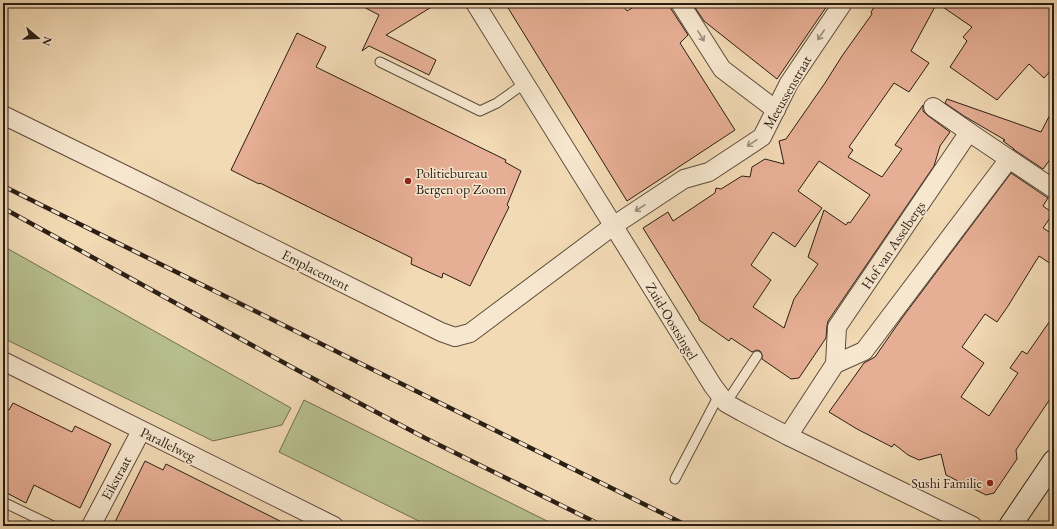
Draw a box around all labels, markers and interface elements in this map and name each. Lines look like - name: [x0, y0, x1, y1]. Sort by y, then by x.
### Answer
- north arrow: [18, 18, 58, 58]
- one-way arrow: [817, 29, 825, 41]
- one-way arrow: [697, 30, 705, 41]
- text: N: [39, 35, 56, 48]
- street label: Meeussenstraat: [759, 52, 815, 132]
- one-way arrow: [746, 140, 758, 148]
- place label: Politiebureau Bergen op Zoom: [416, 164, 506, 198]
- marker: Politiebureau Bergen op Zoom: [403, 176, 413, 186]
- street label: Hof van Asselbergs: [857, 197, 929, 293]
- one-way arrow: [635, 204, 646, 212]
- street label: Emplacement: [279, 245, 354, 295]
- street label: Zuid-Oostsingel: [642, 279, 702, 363]
- street label: Parallelweg: [137, 423, 199, 465]
- street label: Eikstraat: [97, 452, 135, 503]
- place label: Sushi Familie: [911, 474, 983, 492]
- marker: Sushi Familie: [985, 478, 995, 488]

